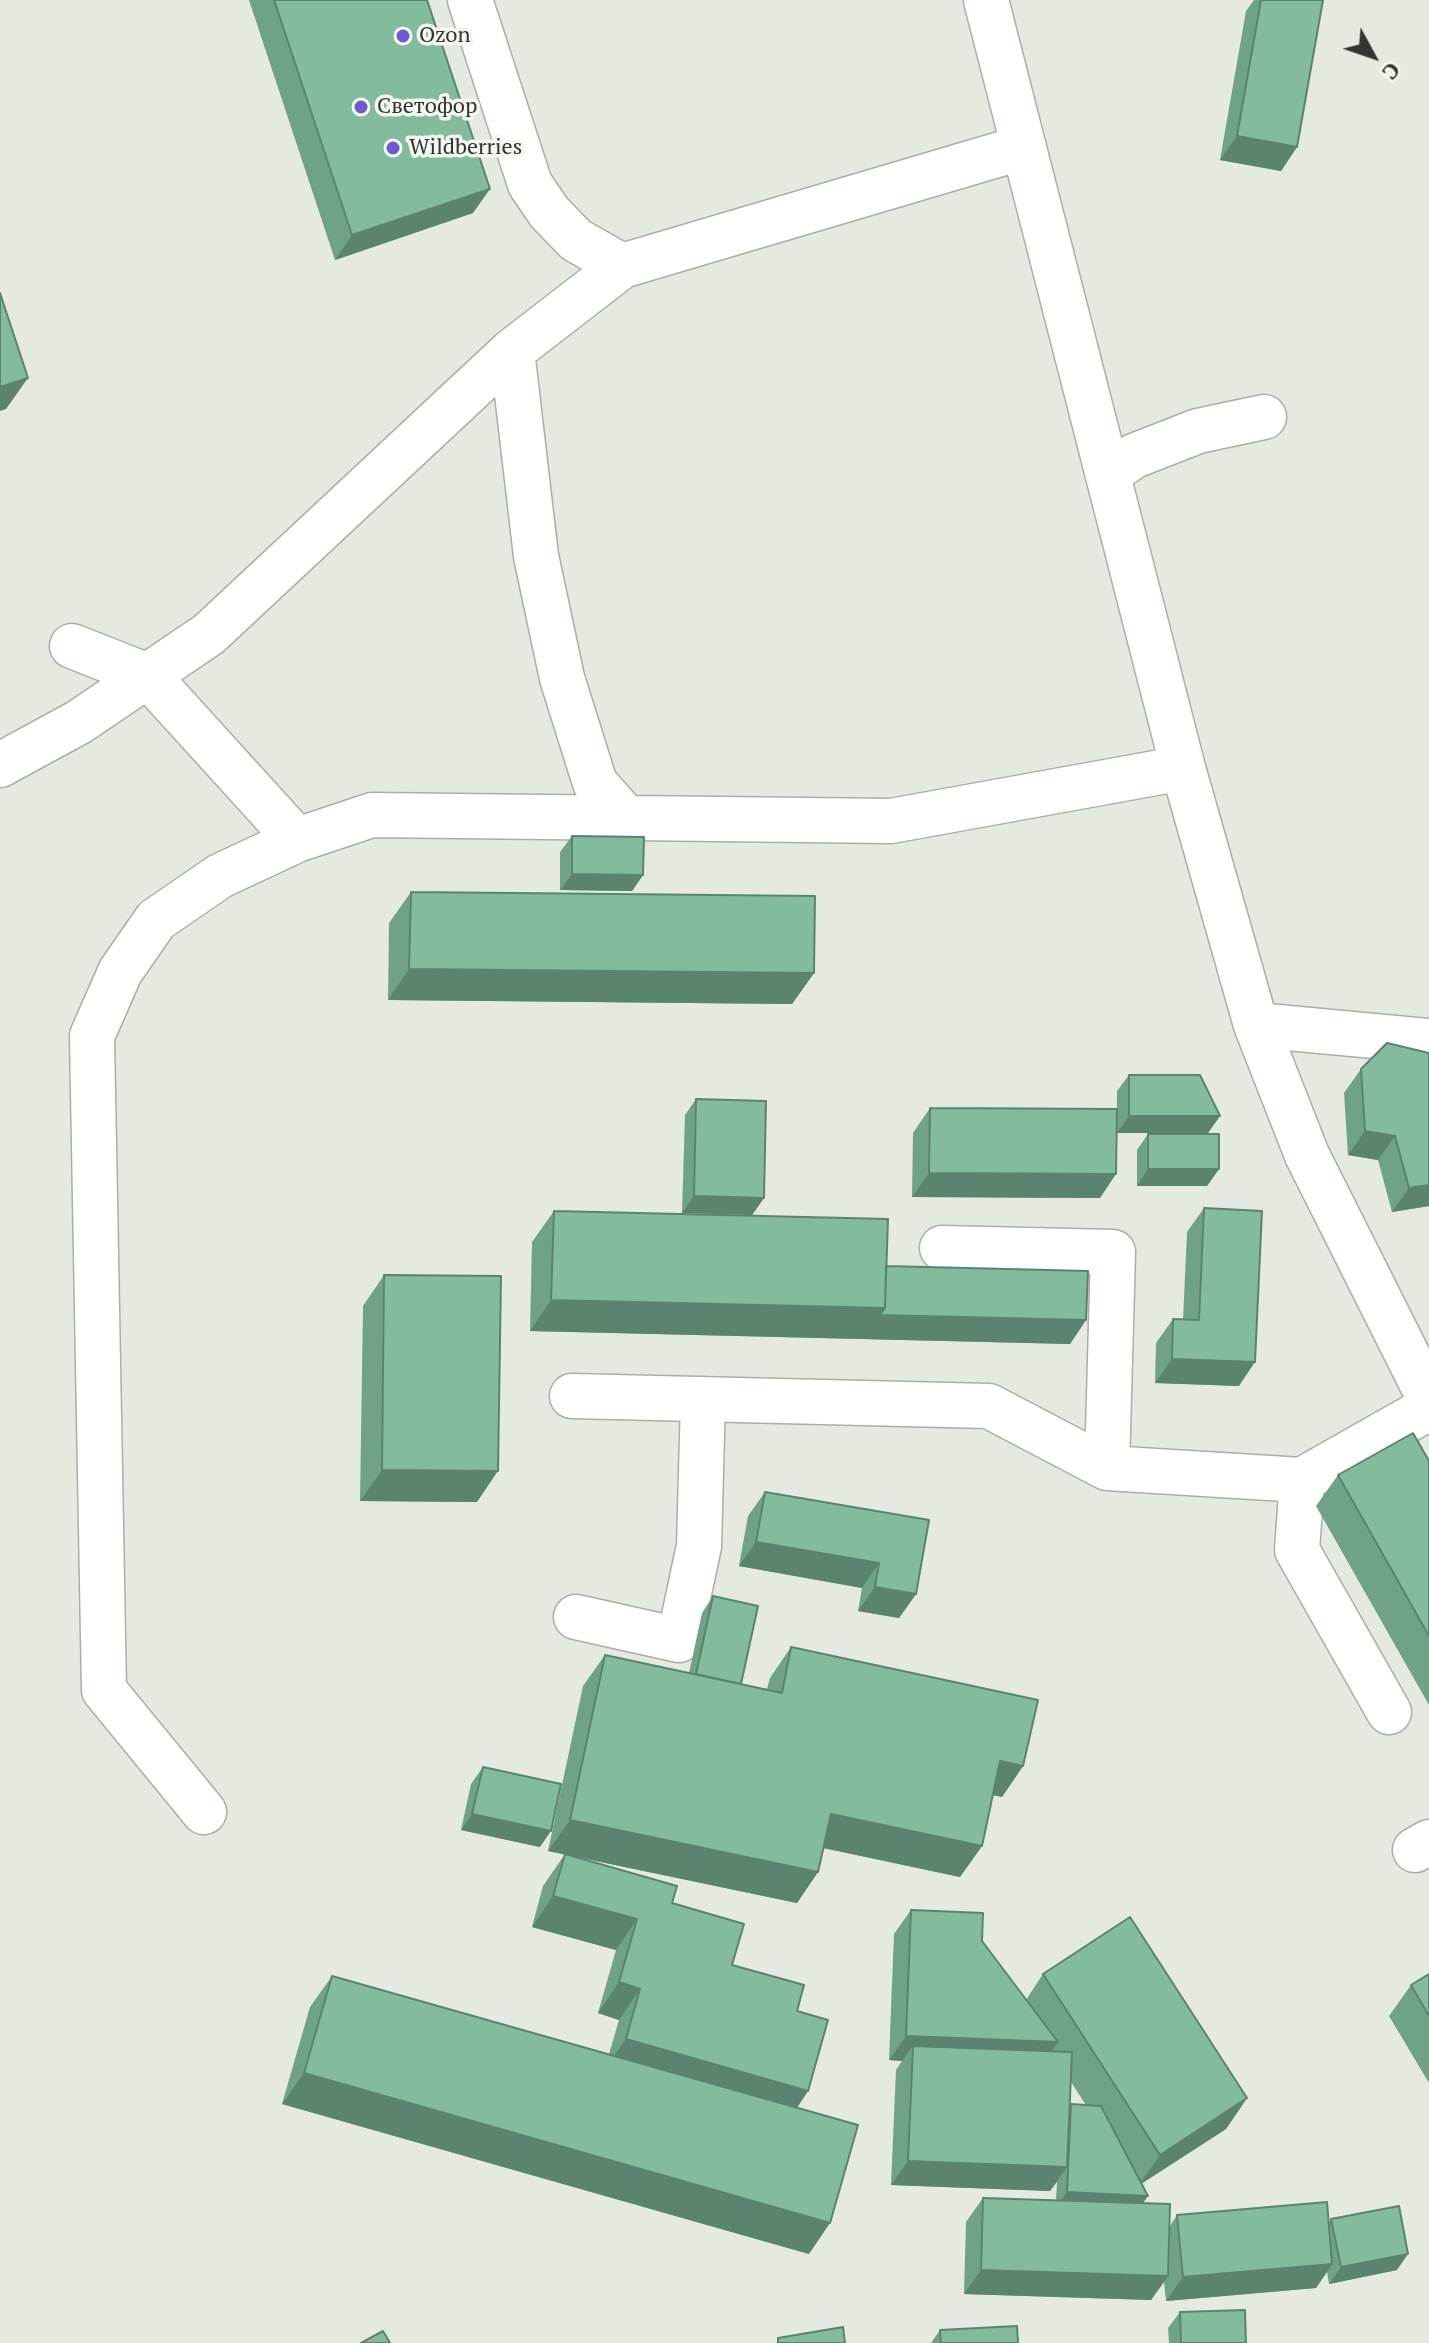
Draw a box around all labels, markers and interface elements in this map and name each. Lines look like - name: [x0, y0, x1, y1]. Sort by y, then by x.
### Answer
- north arrow: [1333, 16, 1413, 96]
- place label: Ozon: [419, 23, 471, 49]
- marker: Ozon: [394, 27, 412, 45]
- text: С: [1376, 57, 1407, 87]
- place label: Светофор: [377, 94, 477, 120]
- marker: Светофор: [352, 98, 370, 116]
- place label: Wildberries: [409, 135, 522, 161]
- marker: Wildberries: [384, 139, 402, 157]

